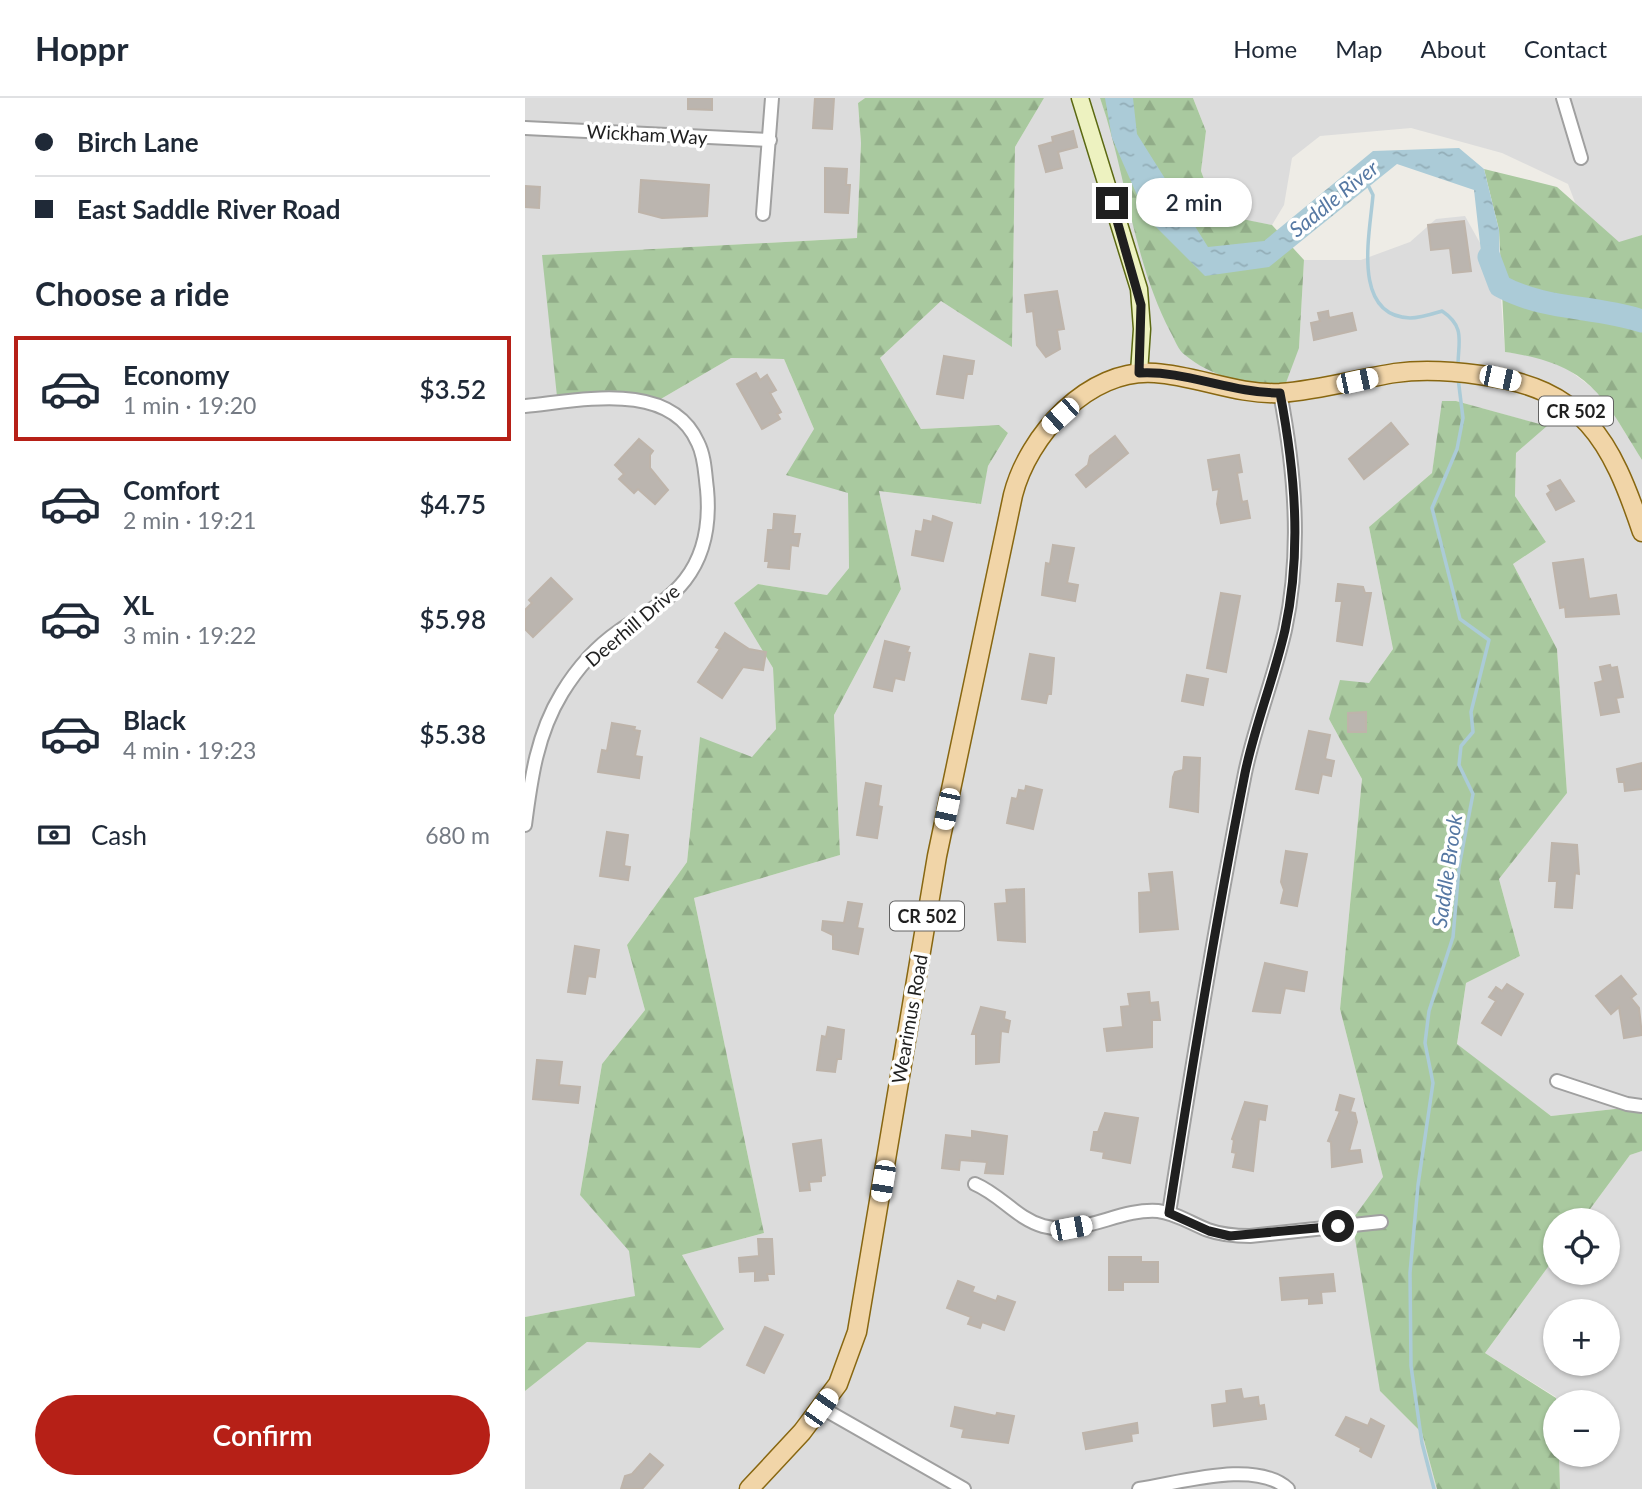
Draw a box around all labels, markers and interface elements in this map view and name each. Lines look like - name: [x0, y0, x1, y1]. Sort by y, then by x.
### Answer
- text: Hoppr: [35, 28, 129, 68]
- text: Home: [1233, 34, 1297, 63]
- text: Map: [1335, 34, 1383, 63]
- text: About: [1421, 34, 1486, 63]
- text: Contact: [1524, 34, 1607, 63]
- street label: Wickham Way: [586, 119, 708, 149]
- text: Birch Lane: [77, 126, 199, 158]
- water label: Saddle River: [1283, 154, 1383, 241]
- callout: 2 min: [1137, 178, 1252, 228]
- route end: [1096, 187, 1128, 219]
- text: 2 min: [1166, 188, 1222, 216]
- text: East Saddle River Road: [77, 193, 341, 225]
- text: Choose a ride: [35, 274, 229, 313]
- icon: car: [39, 357, 102, 420]
- text: Economy: [123, 359, 229, 391]
- car: [1478, 363, 1523, 393]
- car: [1335, 366, 1380, 396]
- text: $3.52: [420, 373, 486, 405]
- text: 1 min · 19:20: [123, 391, 256, 419]
- car: [1038, 394, 1083, 438]
- road number: CR 502: [1539, 396, 1613, 426]
- icon: car: [39, 472, 102, 535]
- text: Comfort: [123, 474, 220, 506]
- text: $4.75: [420, 488, 486, 520]
- text: 2 min · 19:21: [123, 506, 256, 534]
- street label: Deerhill Drive: [580, 579, 684, 671]
- icon: car: [39, 587, 102, 650]
- text: XL: [123, 589, 154, 621]
- text: $5.98: [420, 603, 486, 635]
- text: 3 min · 19:22: [123, 621, 256, 649]
- icon: car: [39, 702, 102, 765]
- text: Black: [123, 704, 186, 736]
- text: $5.38: [420, 718, 486, 750]
- text: 4 min · 19:23: [123, 736, 256, 764]
- car: [933, 786, 962, 832]
- water label: Saddle Brook: [1426, 812, 1466, 929]
- icon: cash: [35, 816, 73, 854]
- text: Cash: [91, 819, 147, 851]
- text: 680 m: [425, 821, 490, 849]
- road number: CR 502: [890, 902, 964, 930]
- street label: Wearimus Road: [886, 952, 932, 1086]
- car: [870, 1159, 897, 1203]
- map controls: [1543, 1208, 1620, 1467]
- button: locate: [1543, 1208, 1620, 1285]
- route start: [1322, 1210, 1354, 1242]
- car: [1049, 1214, 1094, 1242]
- button: +: [1543, 1299, 1620, 1376]
- car: [801, 1385, 842, 1431]
- button: −: [1543, 1390, 1620, 1467]
- button: Confirm: [35, 1395, 490, 1475]

